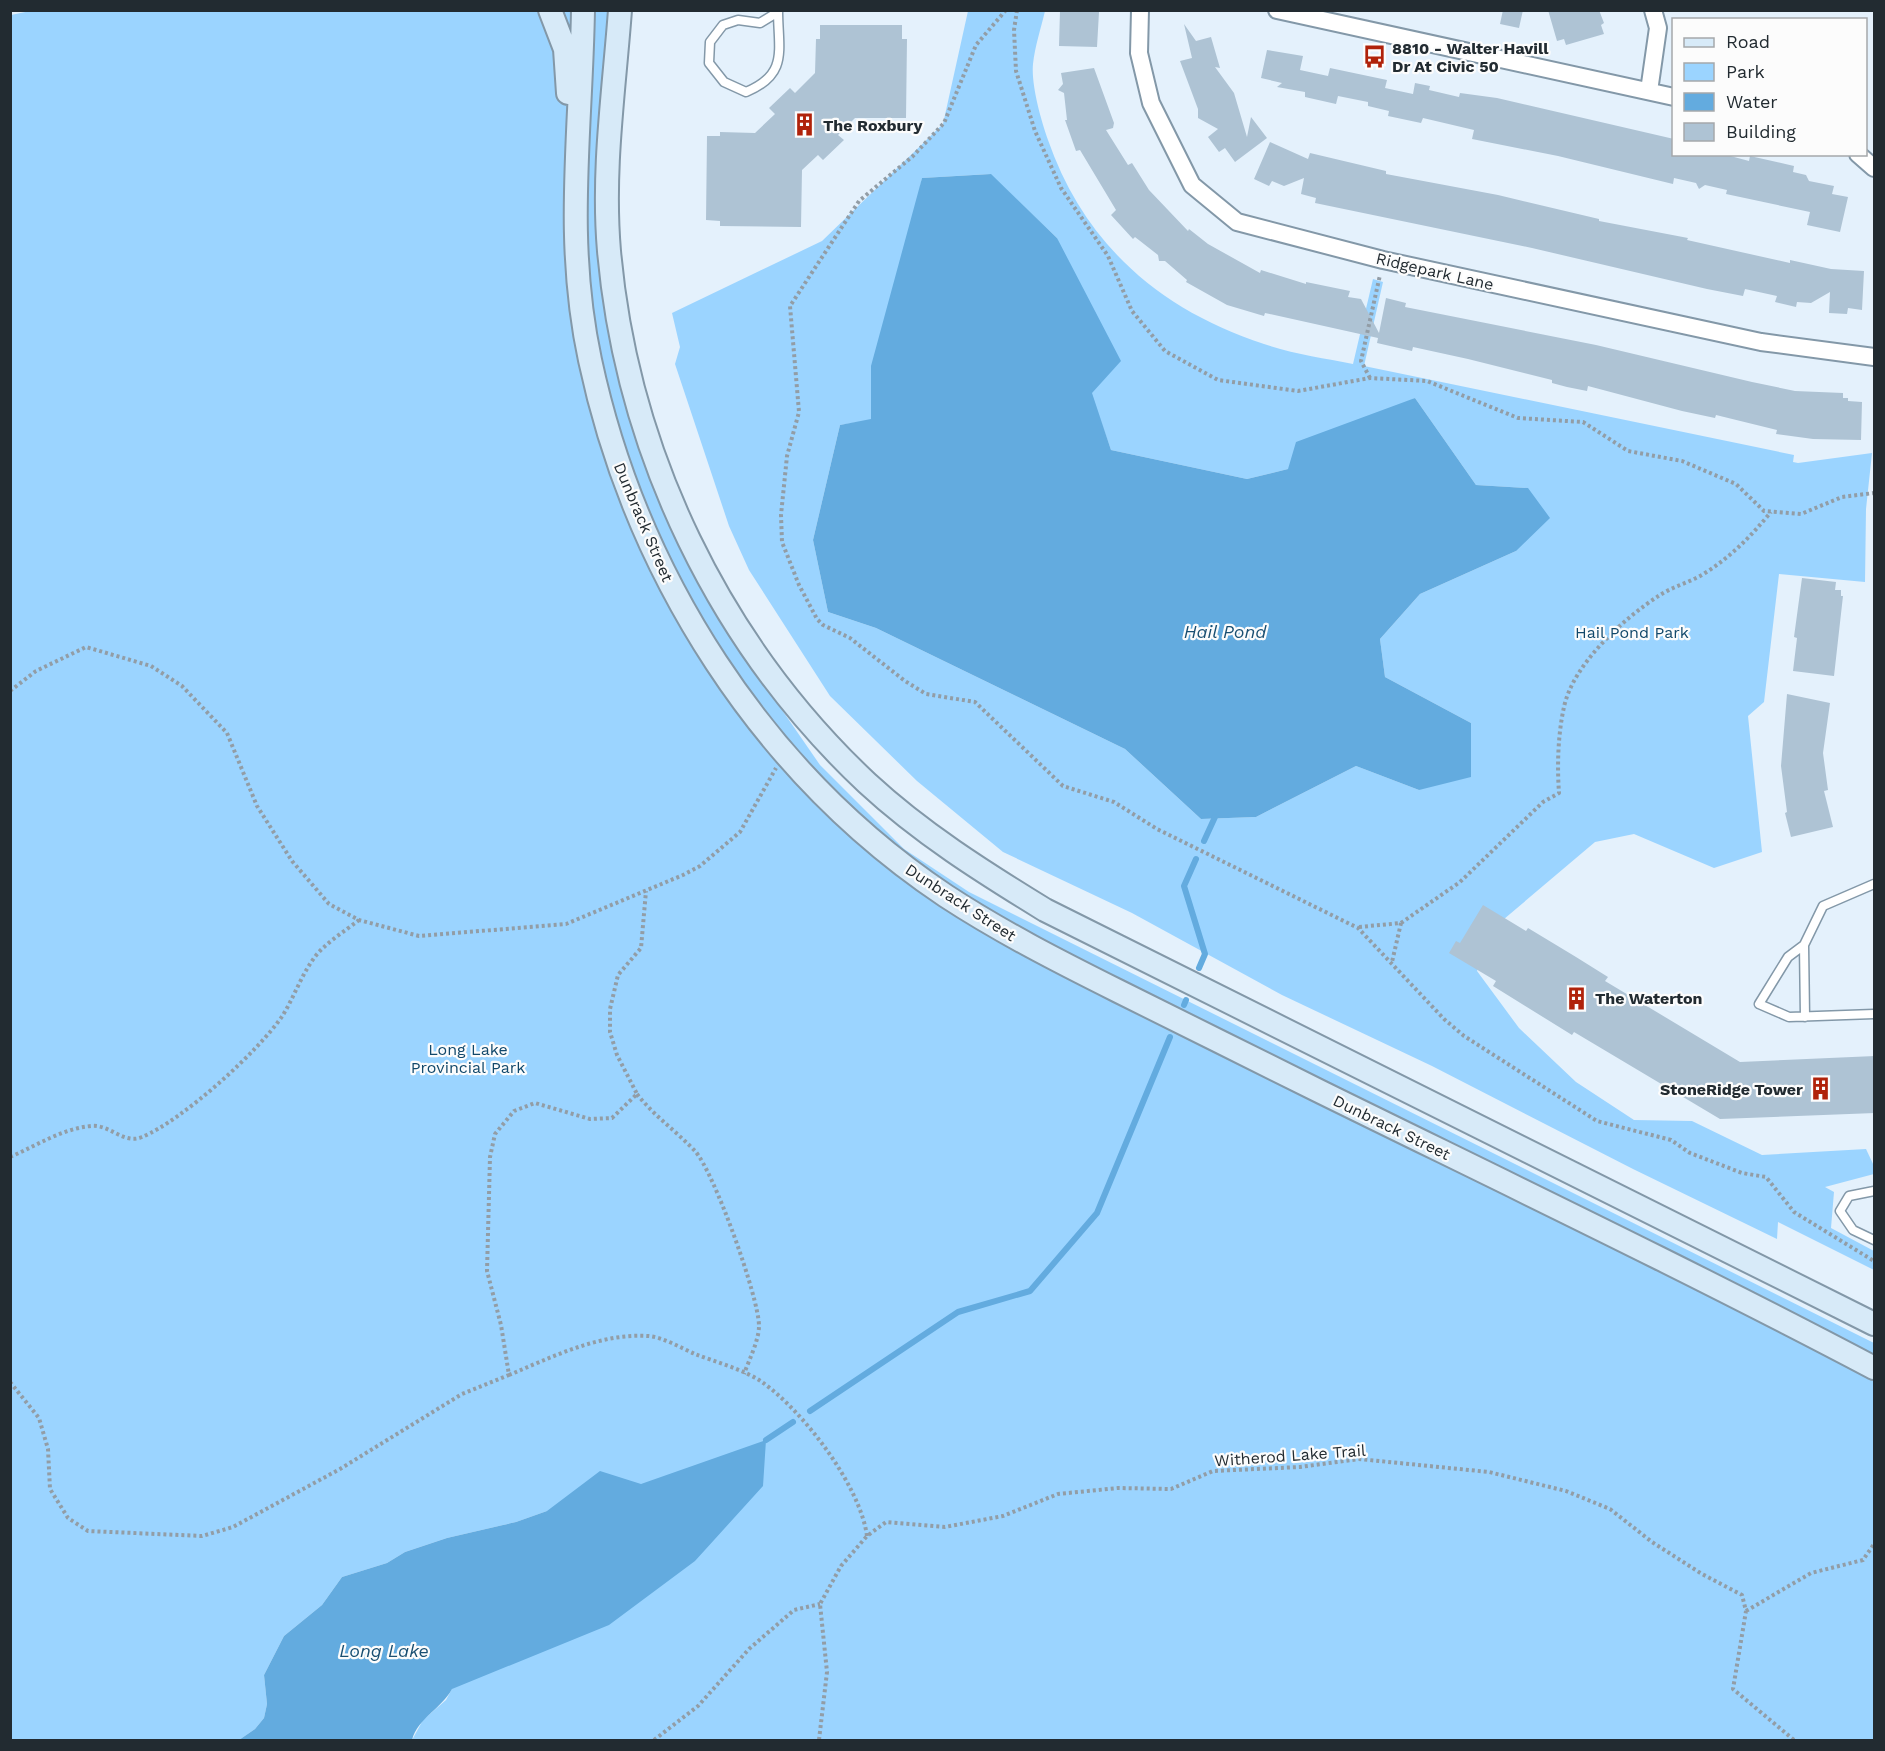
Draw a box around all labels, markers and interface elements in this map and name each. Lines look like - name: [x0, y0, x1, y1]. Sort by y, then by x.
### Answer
- legend: [1672, 18, 1867, 156]
- text: Road: [1726, 31, 1770, 52]
- place label: 8810 - Walter Havill Dr At Civic 50: [1392, 39, 1549, 76]
- bus stop icon: 8810 - Walter Havill Dr At Civic 50: [1361, 44, 1387, 70]
- text: Park: [1726, 61, 1765, 82]
- text: Water: [1726, 91, 1778, 112]
- building icon: The Roxbury: [792, 112, 818, 138]
- place label: The Roxbury: [823, 116, 923, 135]
- text: Building: [1726, 121, 1796, 142]
- street label: Ridgepark Lane: [1374, 249, 1496, 294]
- street label: Dunbrack Street: [610, 460, 677, 585]
- water label: Hail Pond: [1184, 621, 1267, 642]
- park label: Hail Pond Park: [1575, 623, 1689, 642]
- street label: Dunbrack Street: [902, 860, 1020, 945]
- building icon: The Waterton: [1564, 985, 1590, 1011]
- place label: The Waterton: [1595, 989, 1703, 1008]
- park label: Long Lake Provincial Park: [411, 1040, 525, 1077]
- building icon: StoneRidge Tower: [1808, 1076, 1834, 1102]
- place label: StoneRidge Tower: [1660, 1080, 1803, 1099]
- street label: Dunbrack Street: [1330, 1091, 1454, 1164]
- street label: Witherod Lake Trail: [1214, 1441, 1366, 1470]
- water label: Long Lake: [339, 1640, 429, 1661]

